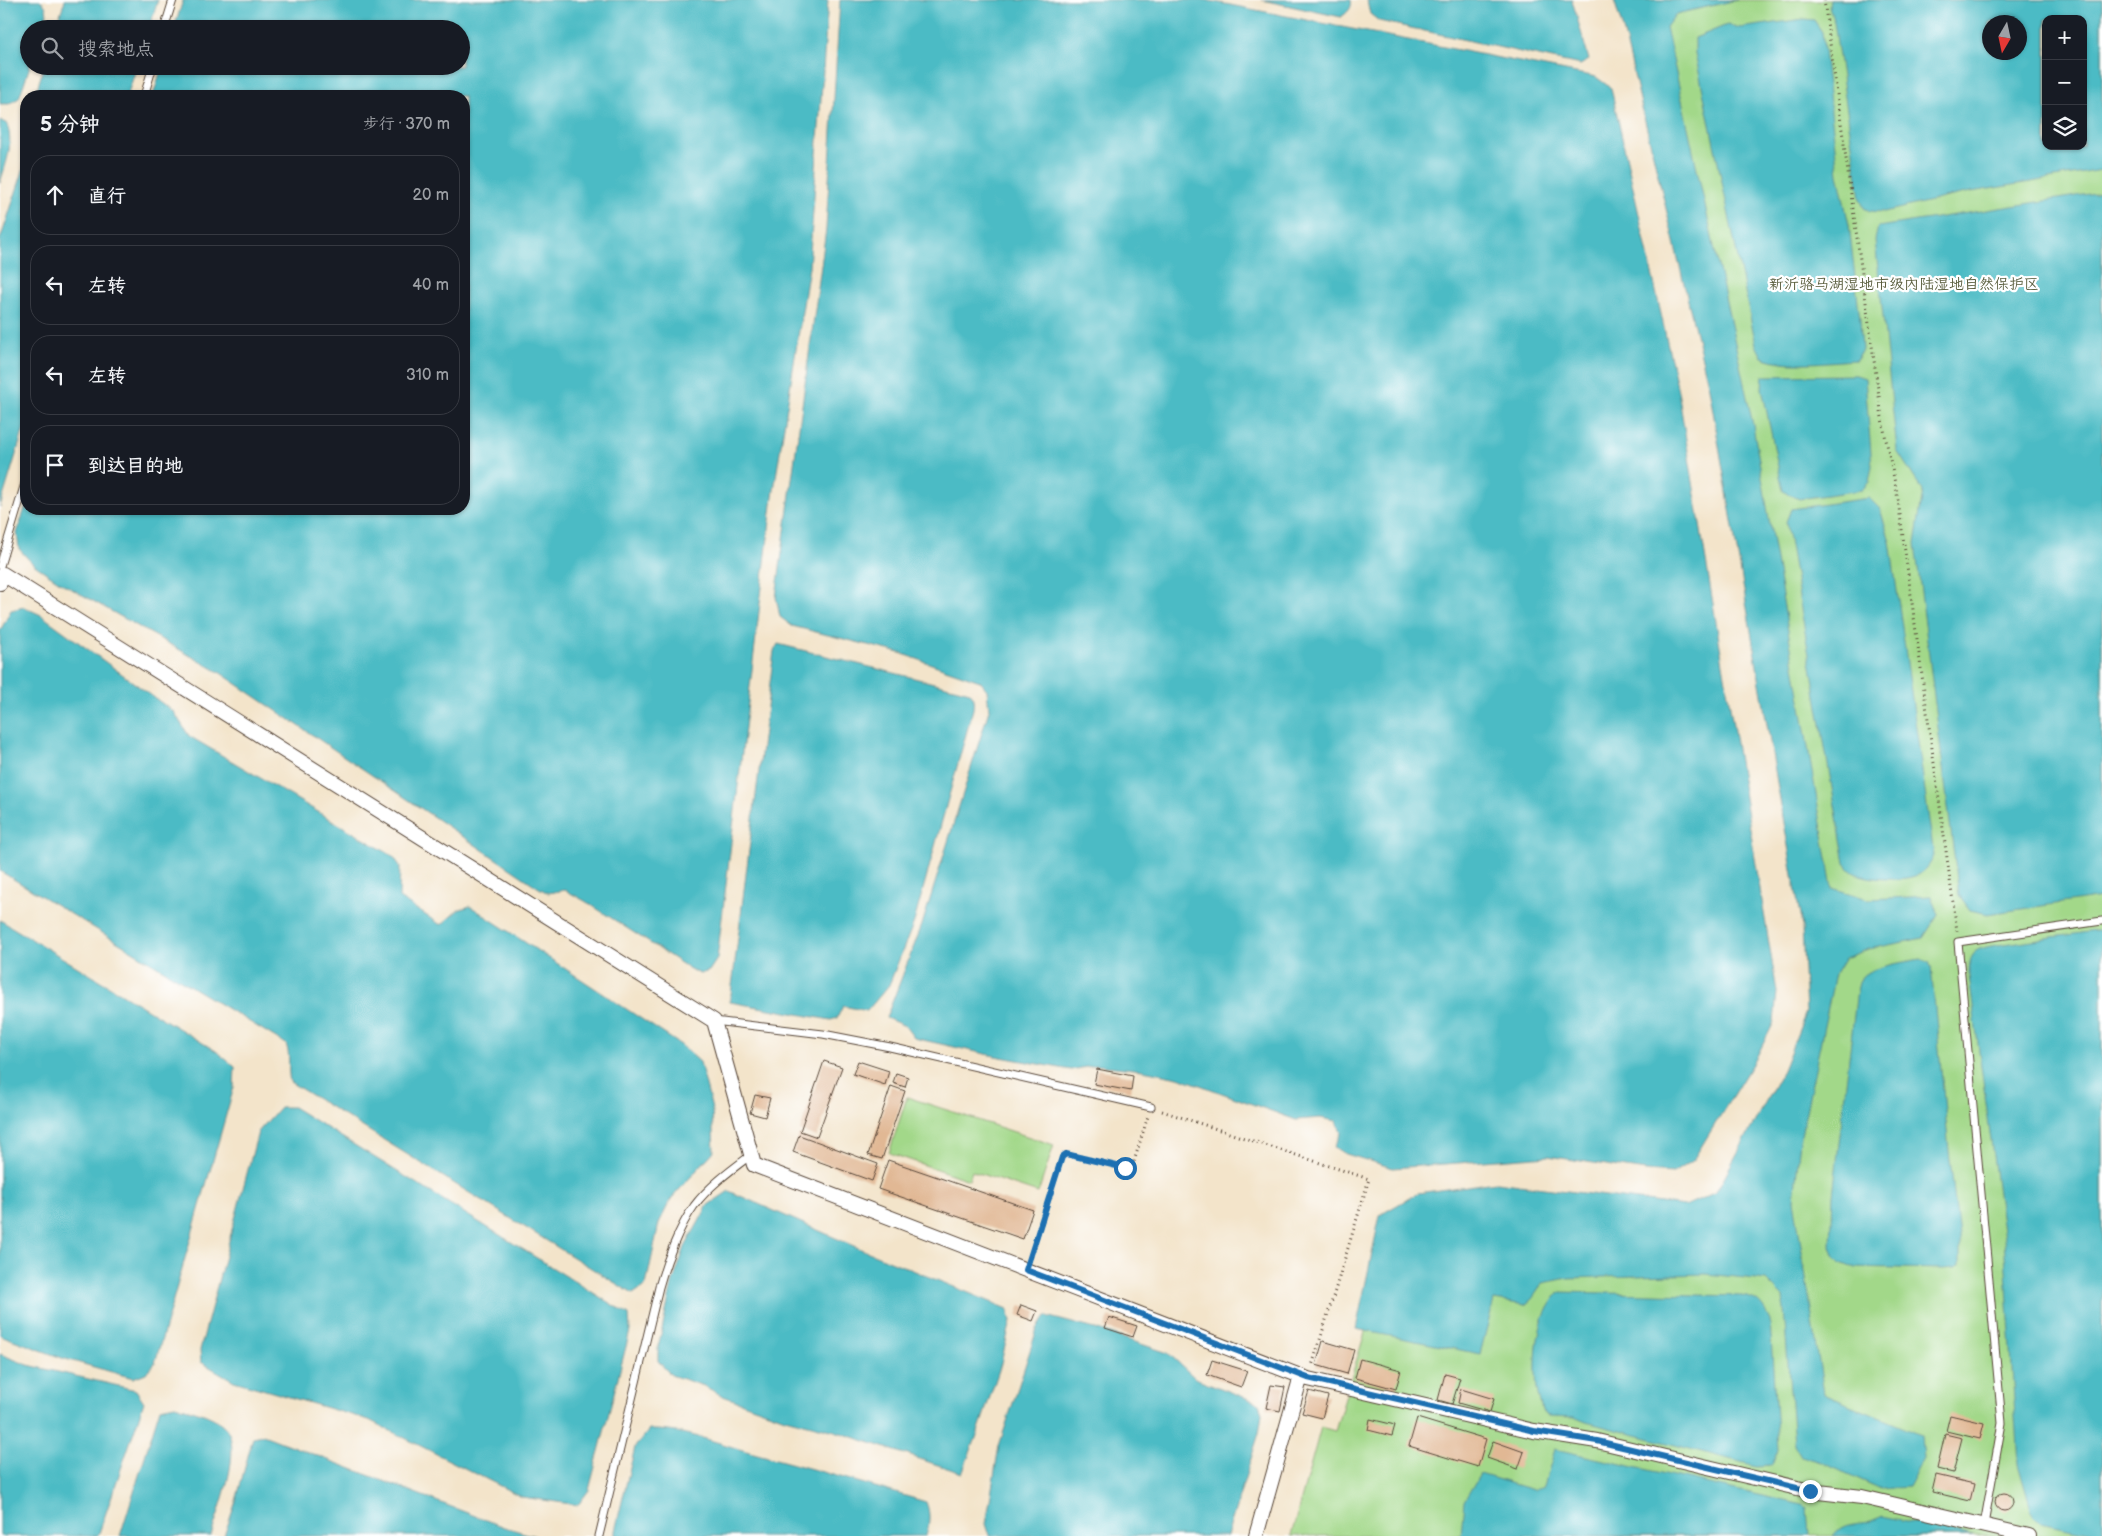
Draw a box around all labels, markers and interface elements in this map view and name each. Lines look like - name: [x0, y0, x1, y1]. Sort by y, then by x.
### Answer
- north arrow: [1982, 15, 2027, 60]
- map controls: [2042, 15, 2087, 150]
- button: +: [2042, 15, 2087, 60]
- search box: [20, 20, 470, 75]
- icon: search: [38, 34, 66, 62]
- text: 搜索地点: [78, 38, 154, 61]
- button: −: [2042, 60, 2087, 105]
- button: layers: [2042, 105, 2087, 150]
- text: 5 分钟: [40, 112, 100, 137]
- text: 步行 · 370 m: [363, 115, 450, 134]
- icon: ahead: [41, 181, 69, 209]
- text: 直行: [88, 185, 126, 208]
- text: 20 m: [413, 186, 449, 205]
- icon: left: [41, 271, 69, 299]
- text: 左转: [88, 275, 126, 298]
- park label: 新沂骆马湖湿地市级内陆湿地自然保护区: [1769, 275, 2039, 294]
- text: 40 m: [412, 276, 449, 295]
- icon: left: [41, 361, 69, 389]
- text: 左转: [88, 365, 126, 388]
- text: 310 m: [406, 366, 449, 385]
- icon: arrive: [41, 451, 69, 479]
- text: 到达目的地: [88, 455, 183, 478]
- route start: [1114, 1157, 1137, 1180]
- route end: [1799, 1480, 1822, 1503]

